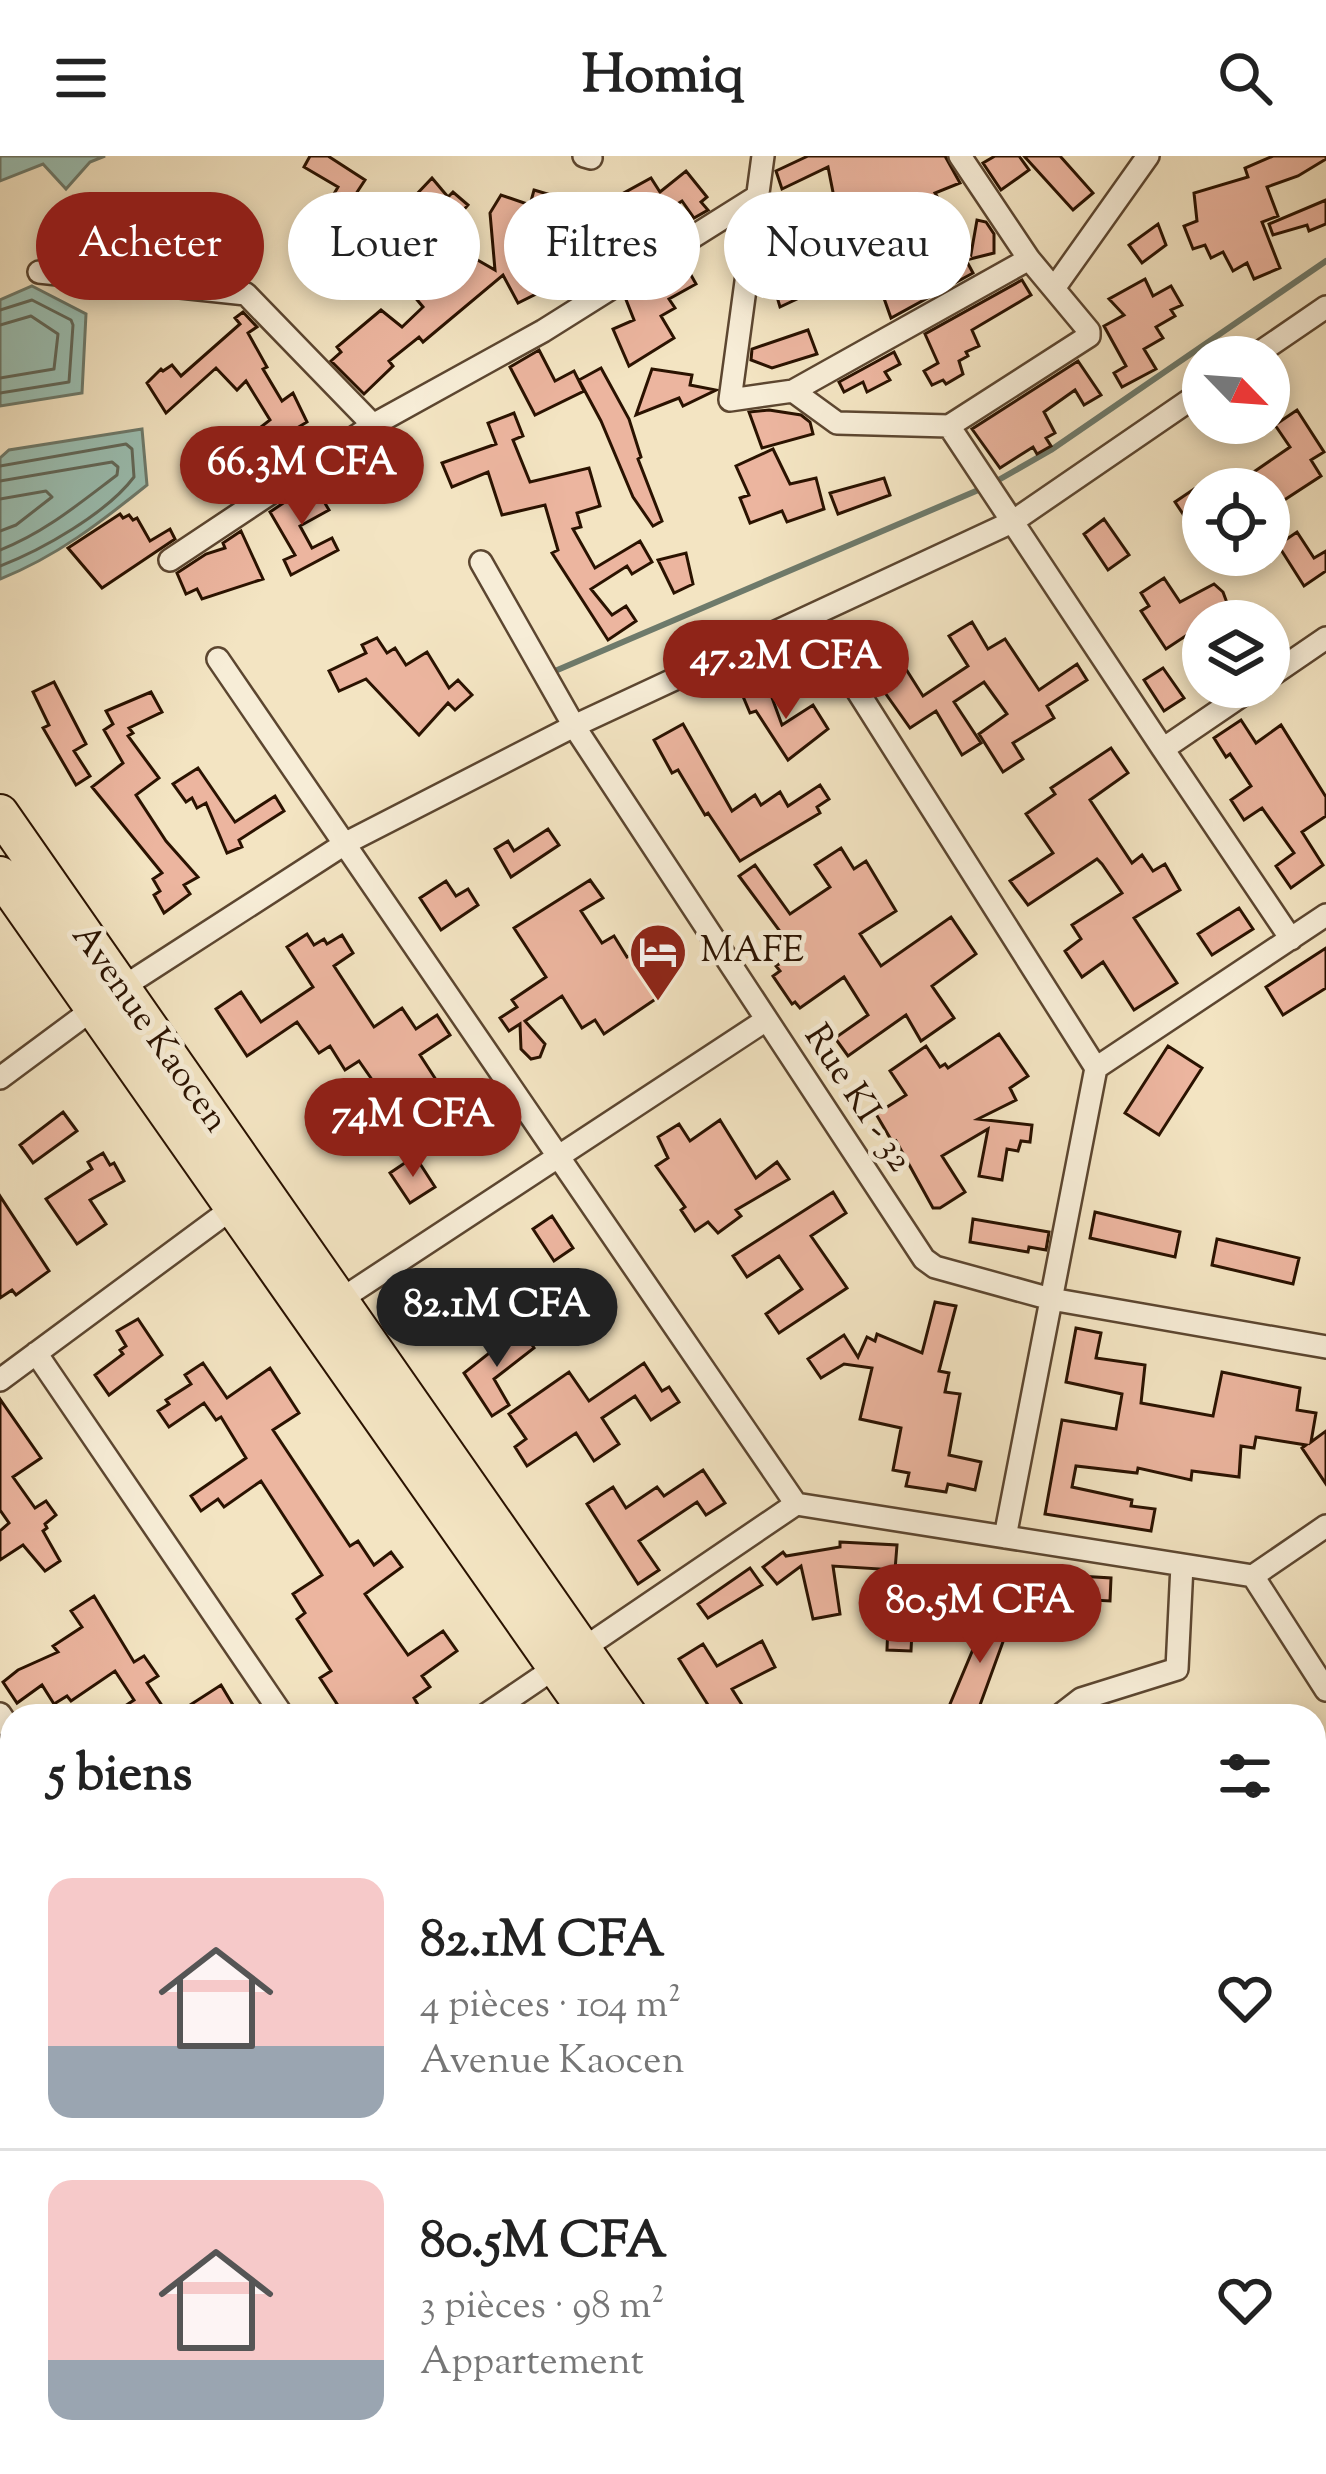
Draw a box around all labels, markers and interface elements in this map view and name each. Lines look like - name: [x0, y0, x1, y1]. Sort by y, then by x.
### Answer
- text: Homiq: [582, 39, 744, 117]
- icon: menu: [48, 45, 114, 111]
- icon: search: [1212, 45, 1278, 111]
- chip: Acheter: [36, 192, 264, 300]
- chip: Louer: [288, 192, 480, 300]
- chip: Filtres: [504, 192, 700, 300]
- chip: Nouveau: [724, 192, 971, 300]
- north arrow: [1182, 336, 1290, 444]
- map controls: [1182, 336, 1290, 708]
- pin: 66.3M CFA: [165, 426, 439, 528]
- text: 66.3M CFA: [207, 437, 397, 493]
- button: locate: [1182, 468, 1290, 576]
- button: layers: [1182, 600, 1290, 708]
- pin: 47.2M CFA: [649, 620, 923, 722]
- text: 47.2M CFA: [690, 631, 882, 687]
- street label: Avenue Kaocen: [58, 914, 240, 1144]
- hotel icon: MAFE: [627, 921, 689, 1003]
- place label: MAFE: [700, 926, 804, 978]
- street label: Rue KI - 32: [790, 1015, 924, 1183]
- pin: 74M CFA: [302, 1078, 524, 1180]
- text: 74M CFA: [331, 1089, 495, 1145]
- pin: 82.1M CFA: [360, 1268, 634, 1370]
- text: 82.1M CFA: [403, 1279, 591, 1335]
- pin: 80.5M CFA: [843, 1564, 1117, 1666]
- text: 80.5M CFA: [886, 1575, 1074, 1631]
- text: 5 biens: [48, 1740, 192, 1813]
- icon: filters: [1212, 1743, 1278, 1809]
- text: 82.1M CFA: [420, 1906, 665, 1979]
- icon: home: [144, 1926, 288, 2070]
- icon: heart: [1212, 1965, 1278, 2031]
- text: 4 pièces · 104 m²: [420, 1979, 681, 2035]
- text: Avenue Kaocen: [420, 2035, 684, 2091]
- text: 80.5M CFA: [420, 2207, 667, 2280]
- icon: home: [144, 2228, 288, 2372]
- icon: heart: [1212, 2267, 1278, 2333]
- text: 3 pièces · 98 m²: [420, 2280, 665, 2336]
- text: Appartement: [420, 2336, 644, 2392]

